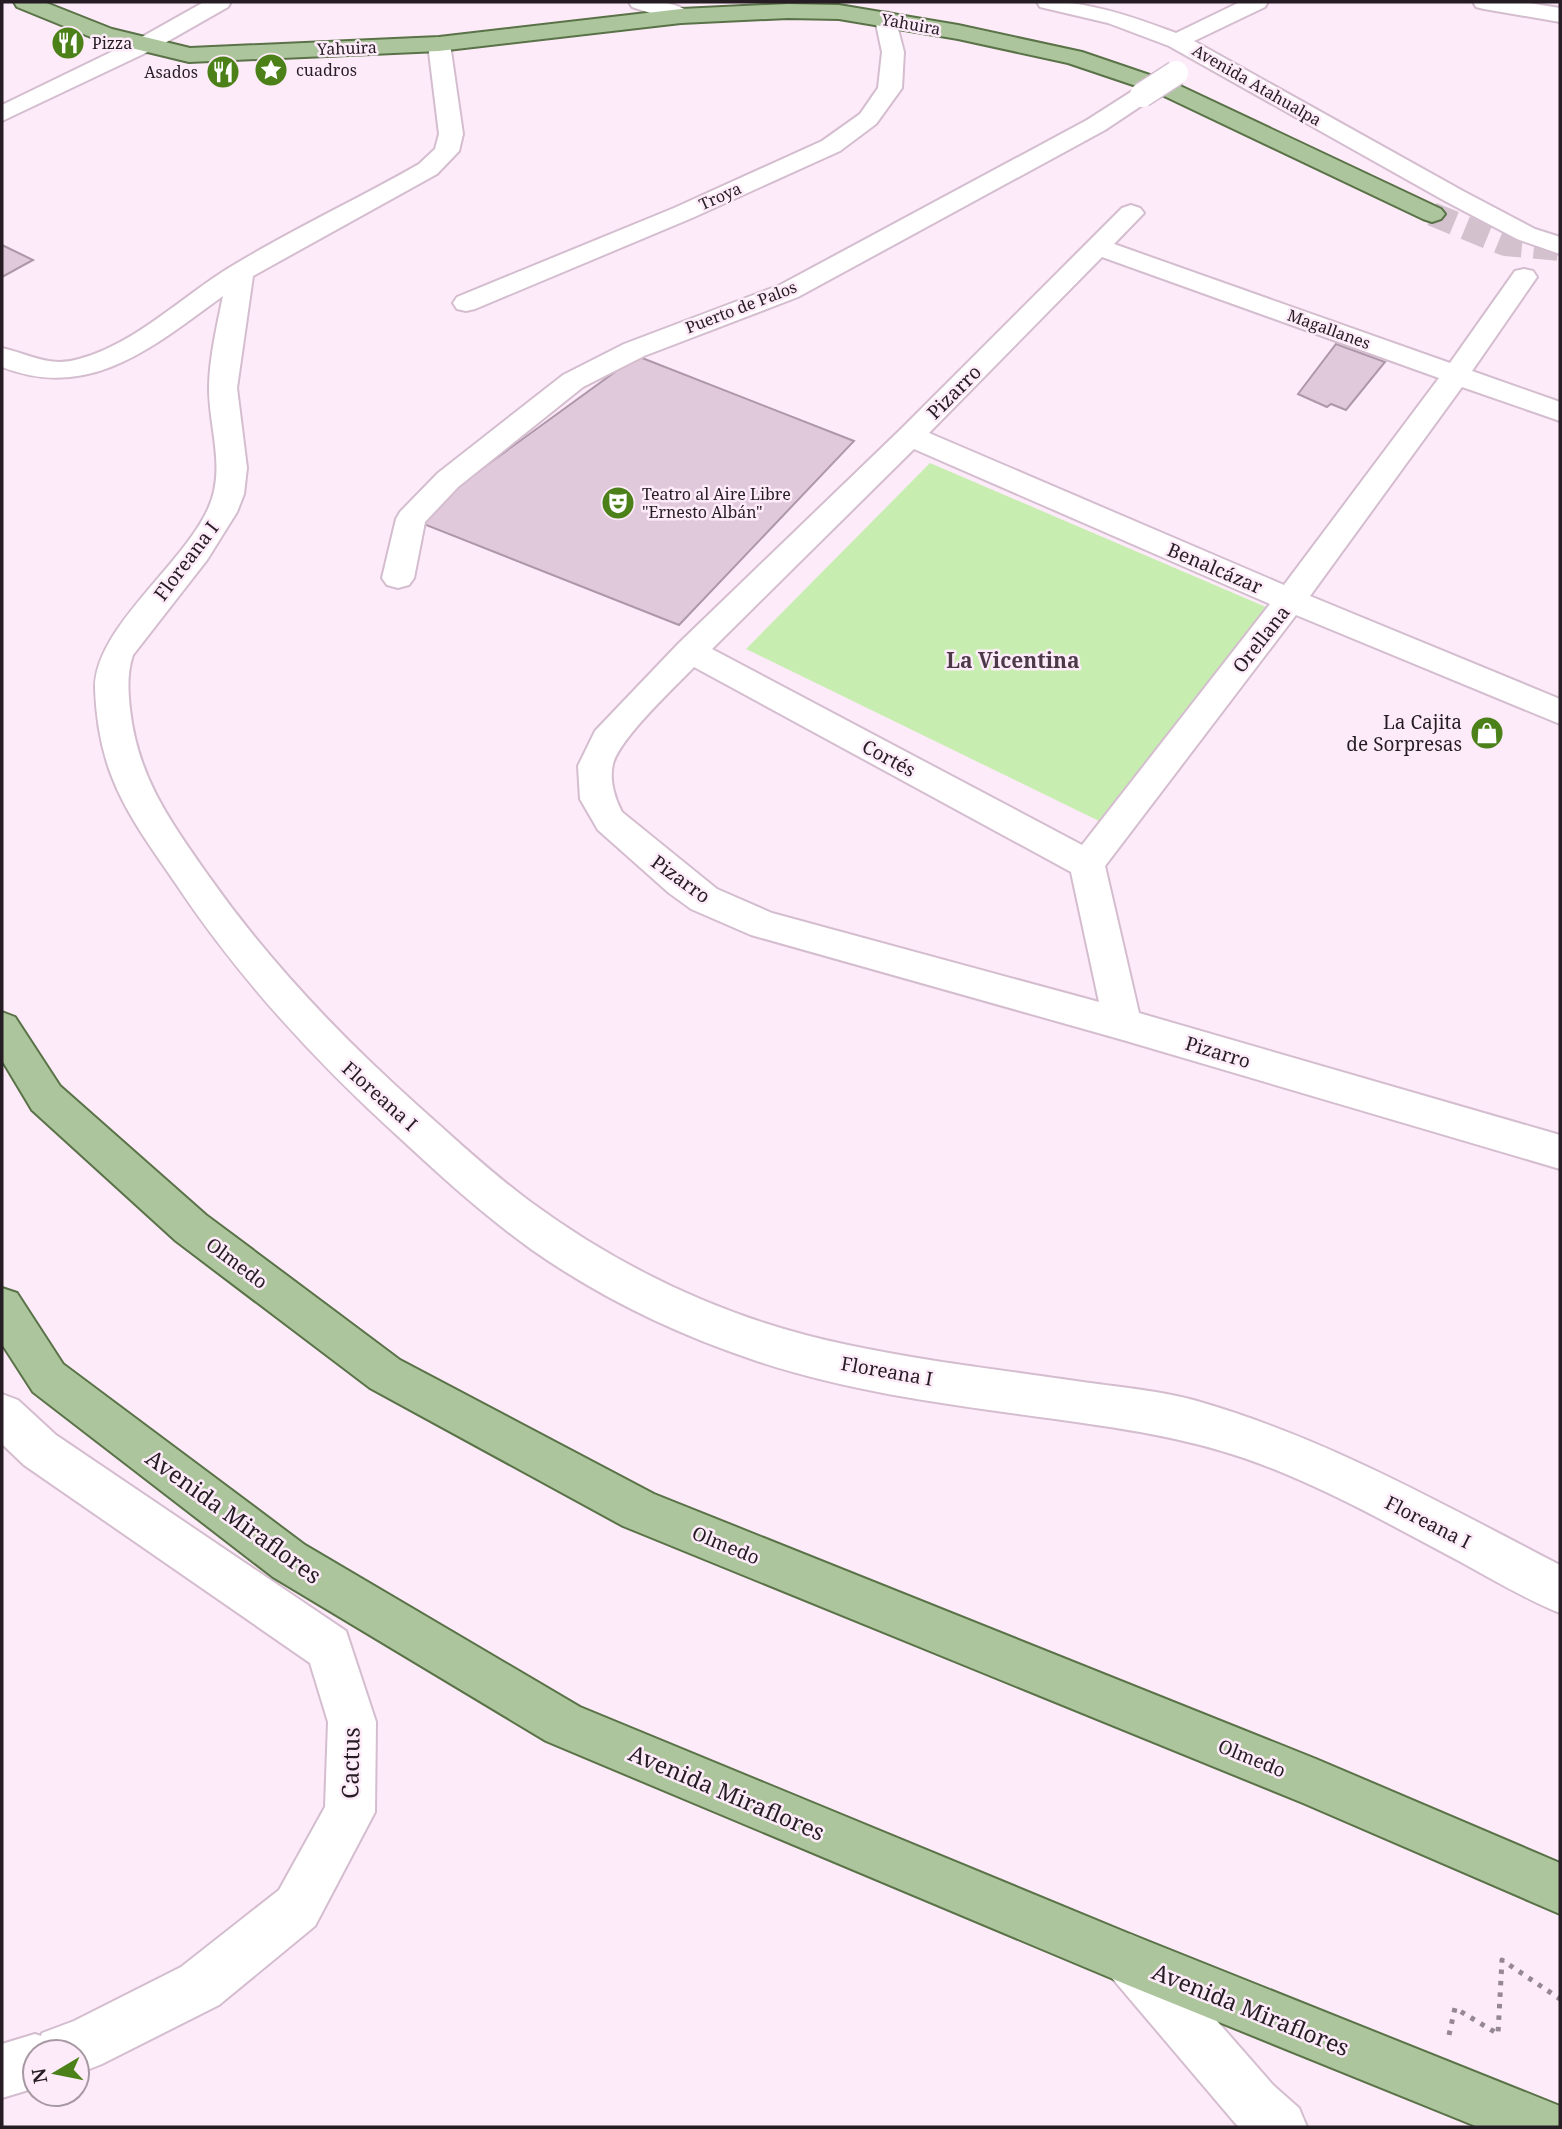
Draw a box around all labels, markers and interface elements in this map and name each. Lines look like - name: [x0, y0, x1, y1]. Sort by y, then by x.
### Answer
- street label: Yahuira: [879, 8, 942, 40]
- restaurant icon: Pizza: [49, 24, 87, 62]
- place label: Pizza: [92, 32, 132, 54]
- street label: Yahuira: [316, 36, 377, 60]
- street label: Avenida Atahualpa: [1188, 39, 1326, 131]
- place icon: cuadros: [252, 51, 290, 89]
- restaurant icon: Asados: [204, 53, 242, 91]
- place label: cuadros: [296, 59, 357, 81]
- place label: Asados: [144, 61, 198, 83]
- street label: Troya: [695, 177, 745, 215]
- street label: Puerto de Palos: [682, 276, 800, 338]
- street label: Magallanes: [1285, 304, 1373, 354]
- street label: Pizarro: [921, 359, 987, 425]
- place label: Teatro al Aire Libre "Ernesto Albán": [642, 483, 791, 523]
- theatre icon: Teatro al Aire Libre "Ernesto Albán": [599, 484, 637, 522]
- street label: Floreana I: [148, 516, 224, 606]
- street label: Benalcázar: [1164, 536, 1267, 600]
- street label: Orellana: [1227, 600, 1295, 678]
- district label: La Vicentina: [946, 646, 1080, 674]
- place label: La Cajita de Sorpresas: [1346, 709, 1462, 757]
- shop icon: La Cajita de Sorpresas: [1468, 714, 1506, 752]
- street label: Cortés: [858, 733, 920, 783]
- street label: Pizarro: [646, 849, 716, 909]
- street label: Pizarro: [1182, 1030, 1254, 1074]
- street label: Floreana I: [337, 1055, 423, 1137]
- street label: Olmedo: [201, 1231, 273, 1295]
- street label: Floreana I: [839, 1350, 935, 1392]
- street label: Avenida Miraflores: [140, 1441, 328, 1591]
- street label: Floreana I: [1381, 1489, 1475, 1555]
- street label: Olmedo: [688, 1520, 764, 1570]
- street label: Cactus: [333, 1727, 367, 1799]
- street label: Olmedo: [1214, 1733, 1290, 1783]
- street label: Avenida Miraflores: [624, 1736, 830, 1848]
- street label: Avenida Miraflores: [1148, 1955, 1354, 2063]
- north arrow: [21, 2038, 91, 2108]
- text: N: [25, 2066, 53, 2086]

